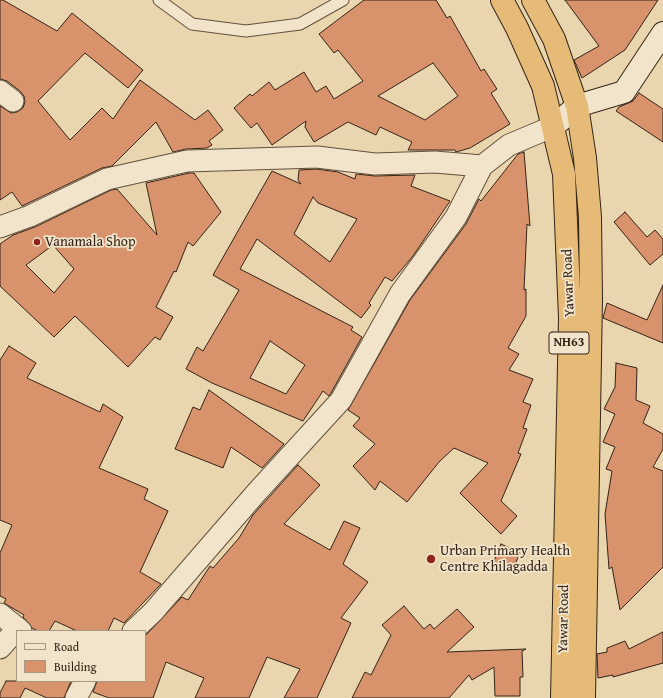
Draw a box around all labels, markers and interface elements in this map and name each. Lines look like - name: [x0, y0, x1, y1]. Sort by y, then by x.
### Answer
- place label: Vanamala Shop: [45, 234, 136, 250]
- marker: Vanamala Shop: [32, 237, 42, 247]
- street label: Yawar Road: [559, 248, 579, 318]
- road number: NH63: [549, 332, 589, 354]
- place label: Urban Primary Health Centre Khilagadda: [440, 543, 570, 576]
- marker: Urban Primary Health Centre Khilagadda: [425, 553, 437, 565]
- street label: Yawar Road: [555, 585, 573, 653]
- legend: [16, 630, 146, 682]
- text: Road: [54, 638, 79, 655]
- text: Building: [54, 658, 97, 675]

